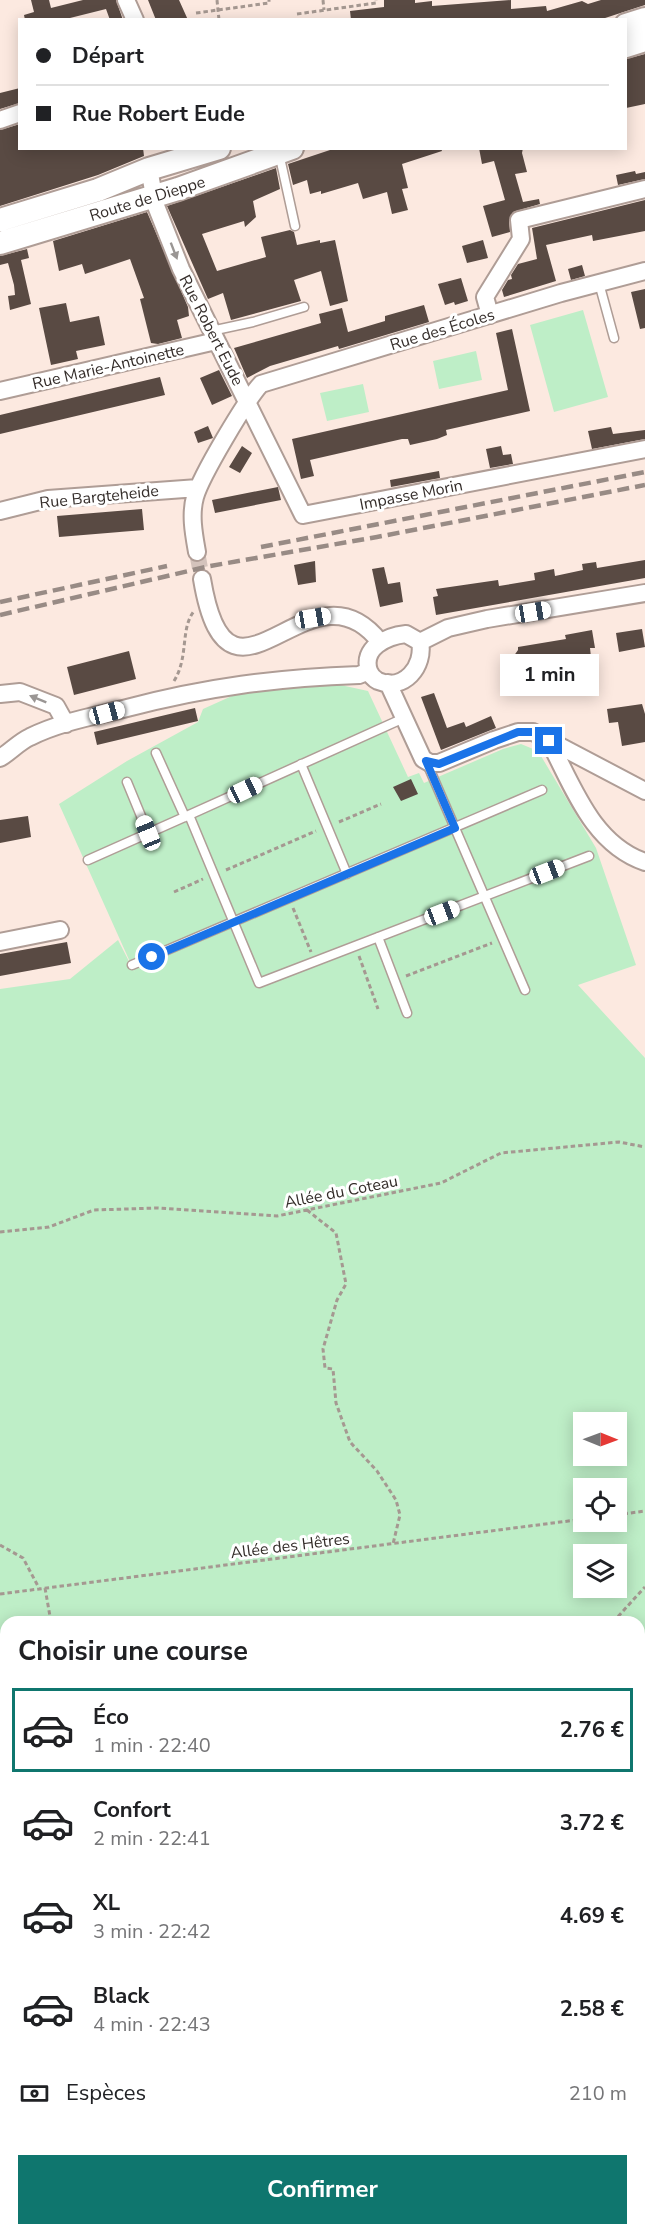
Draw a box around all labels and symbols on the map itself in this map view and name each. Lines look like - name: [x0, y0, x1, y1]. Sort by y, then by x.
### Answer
- street label: Route de Dieppe: [87, 171, 208, 227]
- one-way arrow: [169, 242, 179, 260]
- street label: Rue Robert Eude: [174, 271, 249, 390]
- street label: Rue des Écoles: [387, 304, 497, 356]
- street label: Rue Marie-Antoinette: [30, 339, 186, 395]
- street label: Impasse Morin: [358, 474, 465, 516]
- street label: Rue Bargteheide: [38, 480, 160, 514]
- car: [514, 600, 552, 624]
- car: [294, 606, 332, 630]
- callout: 1 min: [500, 654, 598, 696]
- one-way arrow: [29, 694, 47, 703]
- car: [87, 700, 127, 726]
- route end: [535, 727, 562, 754]
- car: [225, 774, 265, 806]
- car: [133, 813, 163, 853]
- car: [527, 857, 567, 887]
- car: [422, 898, 462, 928]
- route start: [138, 943, 165, 970]
- street label: Allée du Coteau: [283, 1170, 400, 1214]
- north arrow: [573, 1412, 627, 1466]
- street label: Allée des Hêtres: [229, 1528, 351, 1564]

